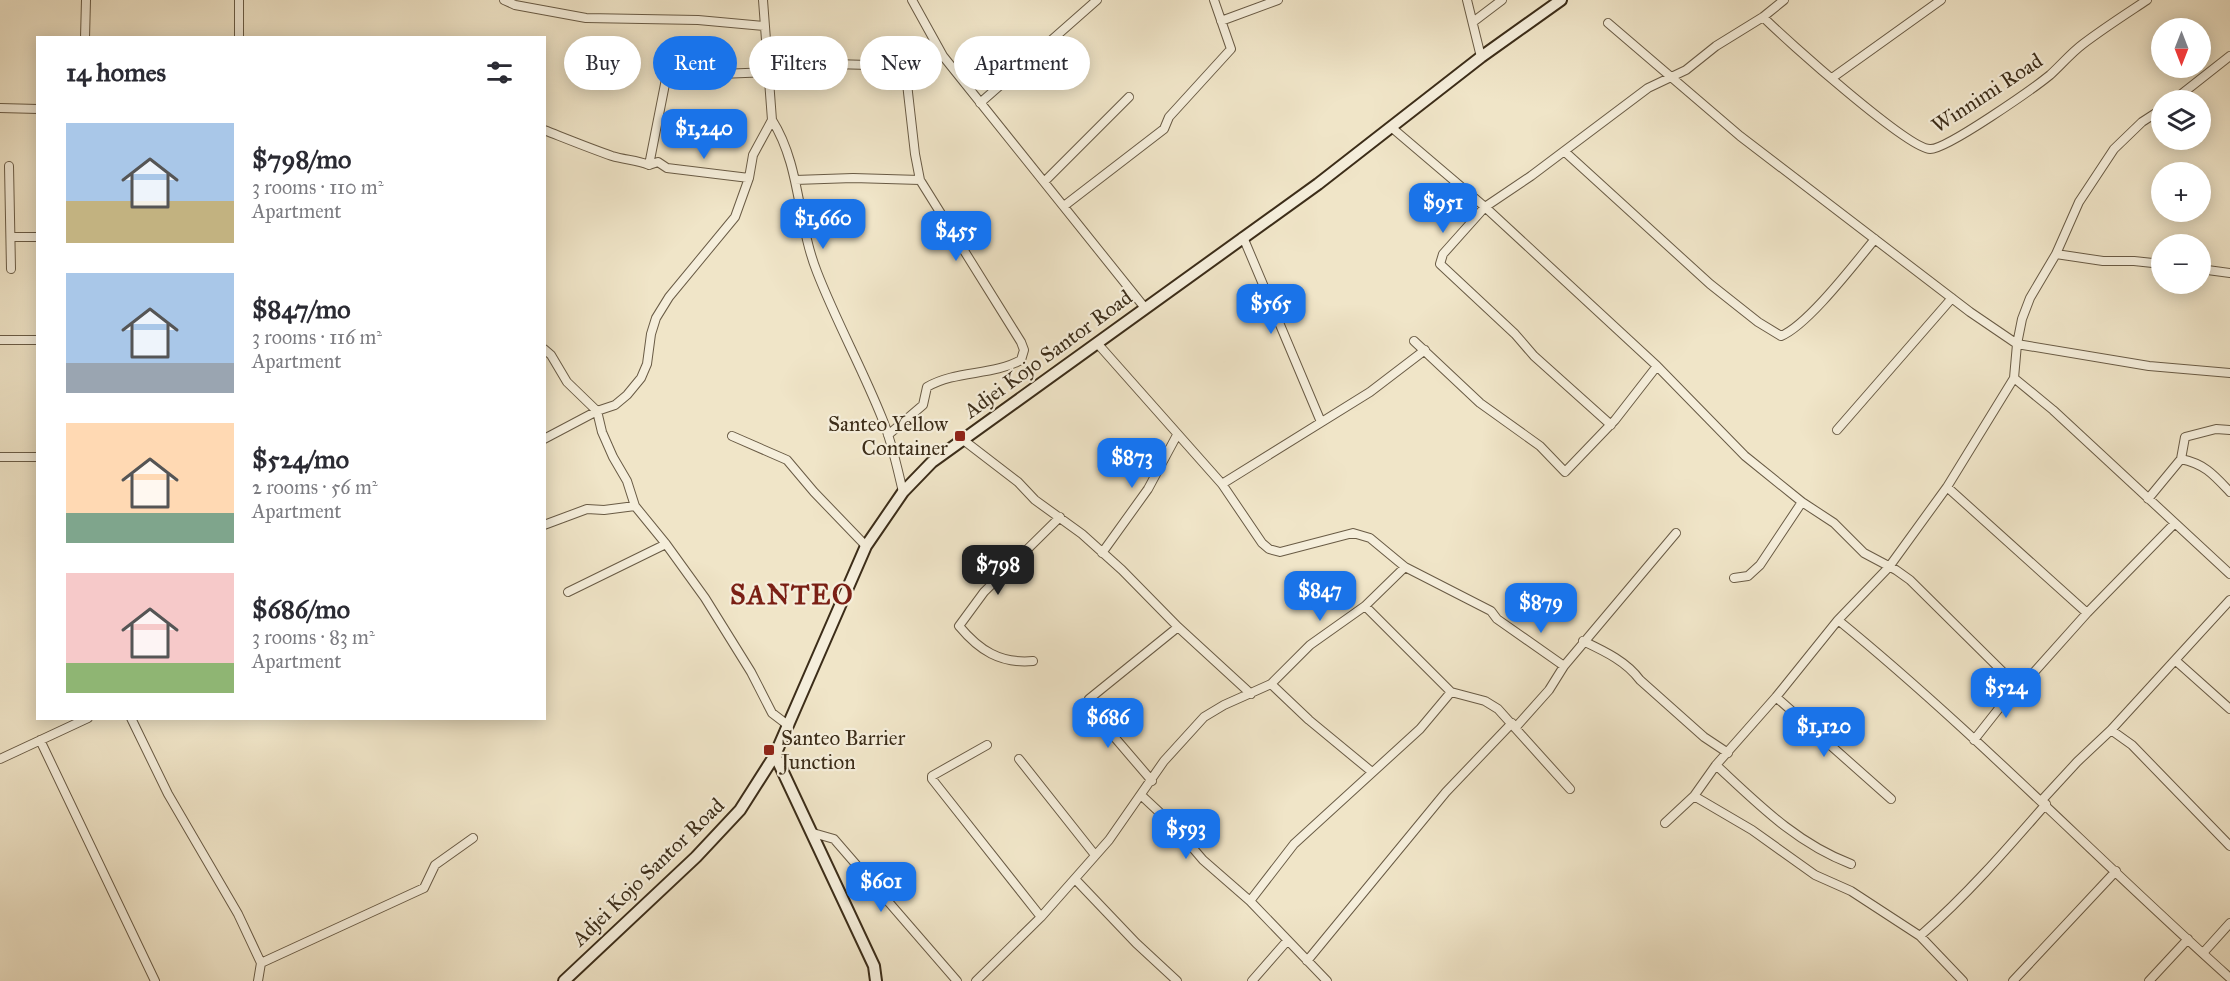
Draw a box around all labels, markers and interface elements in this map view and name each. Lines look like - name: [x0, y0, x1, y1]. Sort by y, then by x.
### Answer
- north arrow: [2151, 18, 2211, 78]
- map controls: [2151, 18, 2211, 294]
- chip: Buy: [564, 36, 641, 90]
- chip: Rent: [653, 36, 737, 90]
- chip: Filters: [749, 36, 848, 90]
- chip: New: [860, 36, 942, 90]
- chip: Apartment: [954, 36, 1090, 90]
- street label: Winnimi Road: [1927, 47, 2048, 138]
- text: 14 homes: [66, 56, 166, 88]
- icon: filters: [483, 56, 516, 89]
- button: layers: [2151, 90, 2211, 150]
- pin: $1,240: [655, 109, 753, 160]
- text: $1,240: [675, 116, 733, 140]
- text: $798/mo: [252, 143, 351, 175]
- icon: home: [114, 147, 186, 219]
- button: +: [2151, 162, 2211, 222]
- text: 3 rooms · 110 m²: [252, 175, 383, 199]
- pin: $951: [1407, 183, 1479, 234]
- text: $951: [1423, 190, 1463, 214]
- text: Apartment: [252, 199, 341, 223]
- pin: $1,660: [774, 199, 872, 250]
- text: $1,660: [794, 206, 852, 230]
- pin: $455: [920, 211, 992, 262]
- text: $455: [935, 218, 977, 242]
- button: −: [2151, 234, 2211, 294]
- street label: Adjei Kojo Santor Road: [958, 284, 1138, 424]
- pin: $565: [1235, 284, 1307, 335]
- text: $565: [1251, 291, 1291, 315]
- text: $847/mo: [252, 293, 351, 325]
- icon: home: [114, 297, 186, 369]
- text: 3 rooms · 116 m²: [252, 325, 382, 349]
- text: Apartment: [252, 349, 341, 373]
- place label: Santeo Yellow Container: [828, 411, 948, 461]
- marker: Santeo Yellow Container: [953, 429, 967, 443]
- pin: $873: [1096, 438, 1168, 489]
- text: $524/mo: [252, 443, 349, 475]
- text: $873: [1111, 445, 1153, 469]
- icon: home: [114, 447, 186, 519]
- text: 2 rooms · 56 m²: [252, 475, 378, 499]
- text: Apartment: [252, 499, 341, 523]
- pin: $798: [962, 545, 1034, 596]
- text: $798: [976, 552, 1020, 576]
- pin: $847: [1284, 571, 1356, 622]
- district label: SANTEO: [730, 578, 854, 611]
- text: $847: [1298, 578, 1342, 602]
- pin: $879: [1505, 583, 1577, 634]
- text: $879: [1519, 590, 1563, 614]
- text: $686/mo: [252, 593, 350, 625]
- icon: home: [114, 597, 186, 669]
- text: 3 rooms · 83 m²: [252, 625, 375, 649]
- text: Apartment: [252, 649, 341, 673]
- pin: $524: [1970, 668, 2042, 719]
- text: $524: [1985, 675, 2027, 699]
- pin: $686: [1072, 698, 1144, 749]
- text: $686: [1086, 705, 1130, 729]
- pin: $1,120: [1775, 707, 1873, 758]
- text: $1,120: [1797, 714, 1851, 738]
- place label: Santeo Barrier Junction: [779, 725, 906, 775]
- marker: Santeo Barrier Junction: [762, 743, 776, 757]
- street label: Adjei Kojo Santor Road: [566, 792, 730, 952]
- pin: $593: [1150, 809, 1222, 860]
- text: $593: [1166, 816, 1206, 840]
- pin: $601: [845, 862, 917, 913]
- text: $601: [860, 869, 902, 893]

